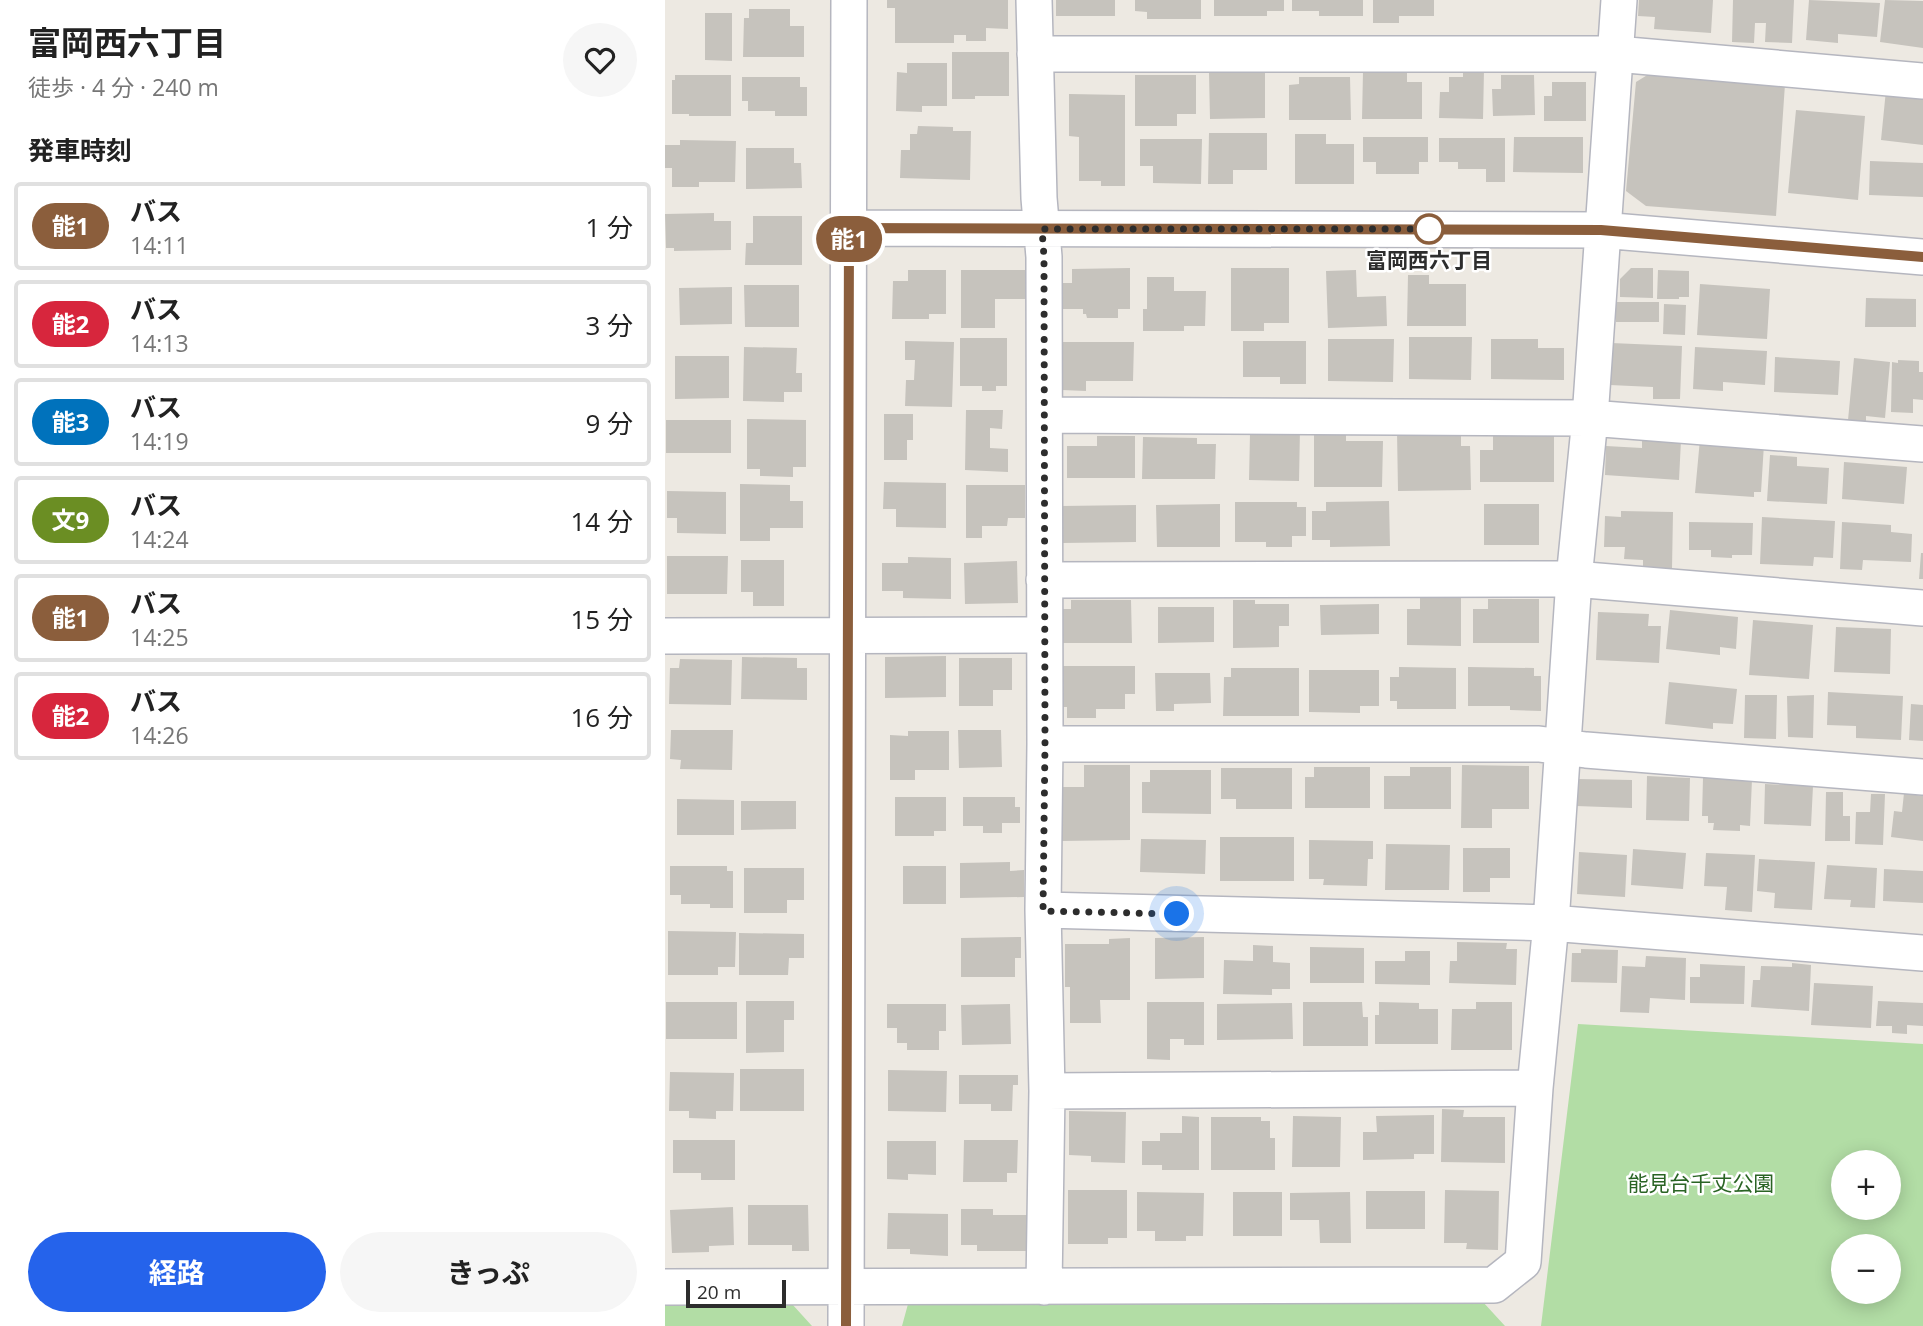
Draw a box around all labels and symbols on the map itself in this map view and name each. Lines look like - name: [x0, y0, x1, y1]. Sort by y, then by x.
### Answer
- marker: 富岡西六丁目: [1414, 214, 1444, 244]
- line badge: 能1: [817, 216, 881, 262]
- place label: 富岡西六丁目: [1366, 246, 1492, 274]
- your location: [1159, 896, 1194, 931]
- park label: 能見台千丈公園: [1628, 1169, 1775, 1197]
- scale bar: [686, 1277, 786, 1309]

